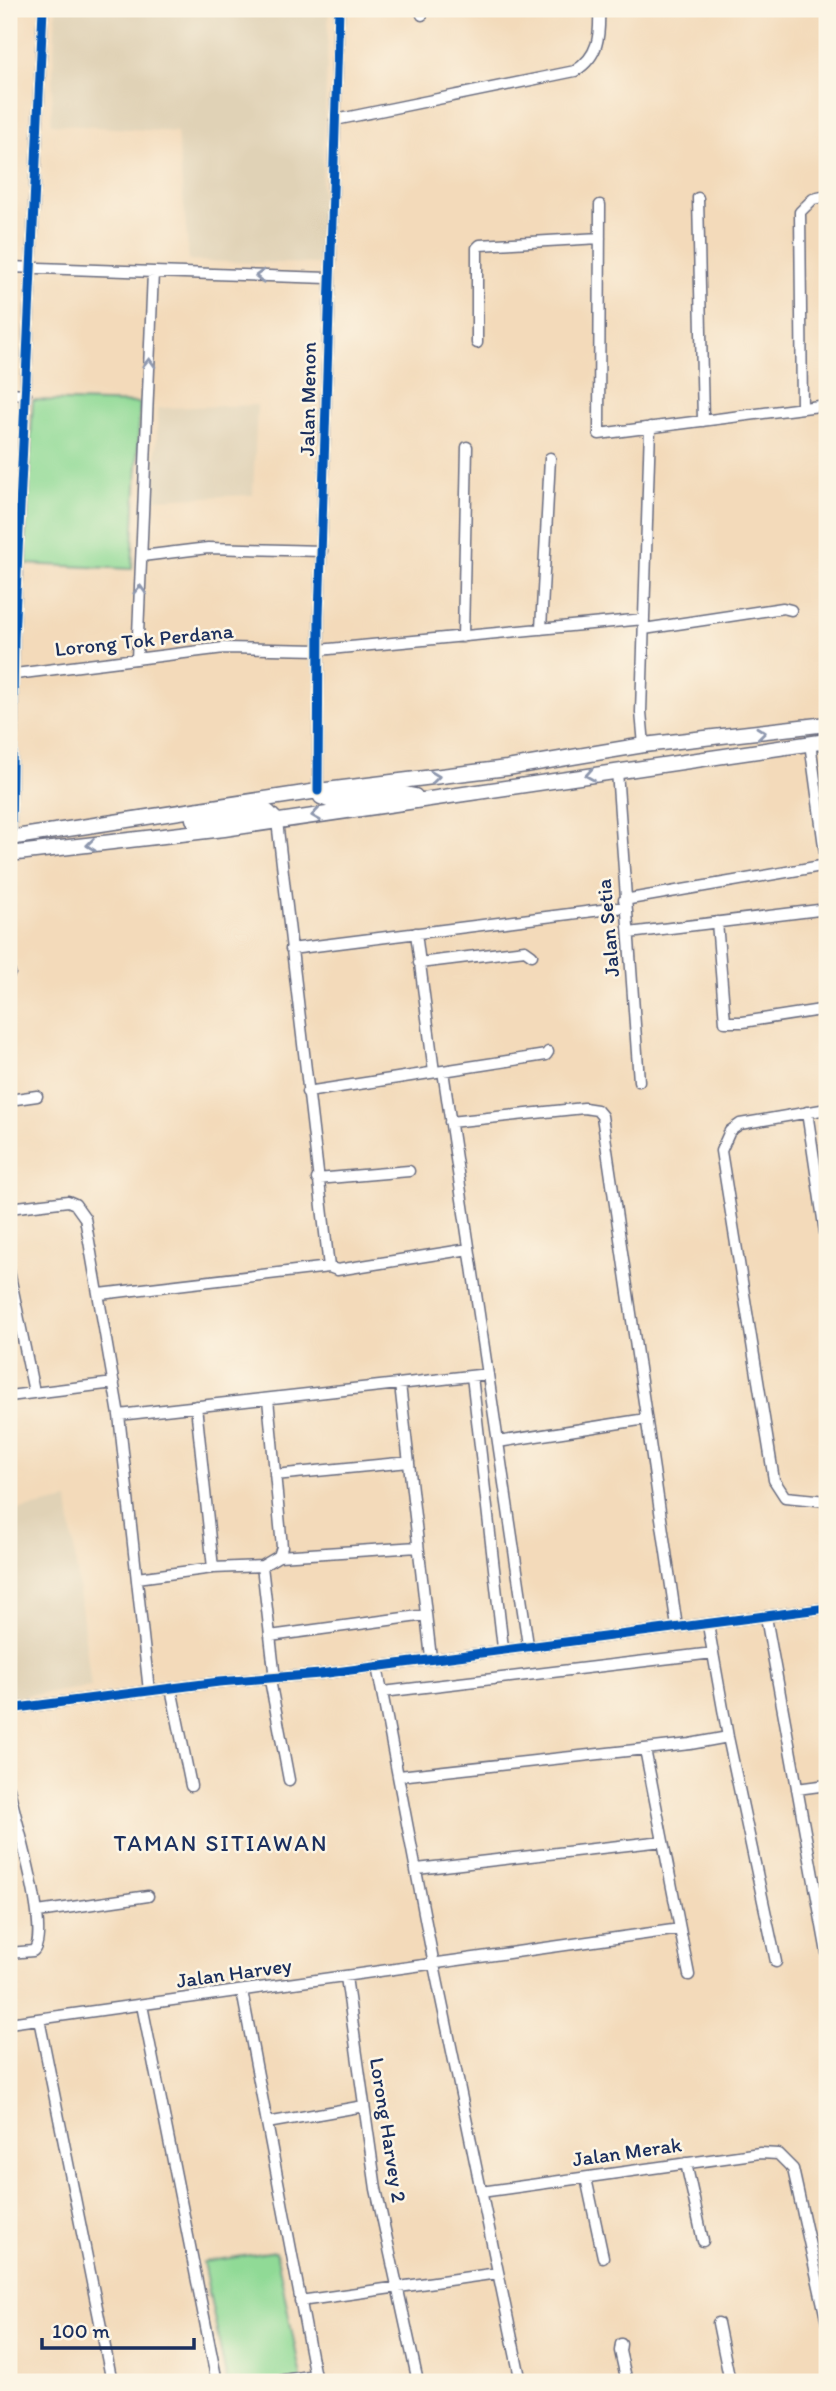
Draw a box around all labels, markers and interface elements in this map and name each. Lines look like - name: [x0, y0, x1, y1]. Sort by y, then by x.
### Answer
- one-way arrow: [254, 268, 265, 283]
- street label: Jalan Menon: [294, 341, 321, 456]
- one-way arrow: [142, 357, 157, 368]
- one-way arrow: [133, 585, 148, 596]
- street label: Lorong Tok Perdana: [53, 618, 235, 661]
- one-way arrow: [755, 725, 767, 740]
- one-way arrow: [584, 767, 596, 782]
- one-way arrow: [429, 770, 440, 785]
- one-way arrow: [310, 807, 322, 822]
- one-way arrow: [85, 838, 97, 853]
- street label: Jalan Setia: [591, 878, 624, 978]
- district label: TAMAN SITIAWAN: [114, 1829, 328, 1857]
- street label: Jalan Harvey: [175, 1952, 293, 1993]
- street label: Lorong Harvey 2: [365, 2056, 412, 2204]
- street label: Jalan Merak: [571, 2131, 683, 2172]
- scale bar: [42, 2307, 194, 2351]
- text: 100 m: [52, 2318, 110, 2343]

